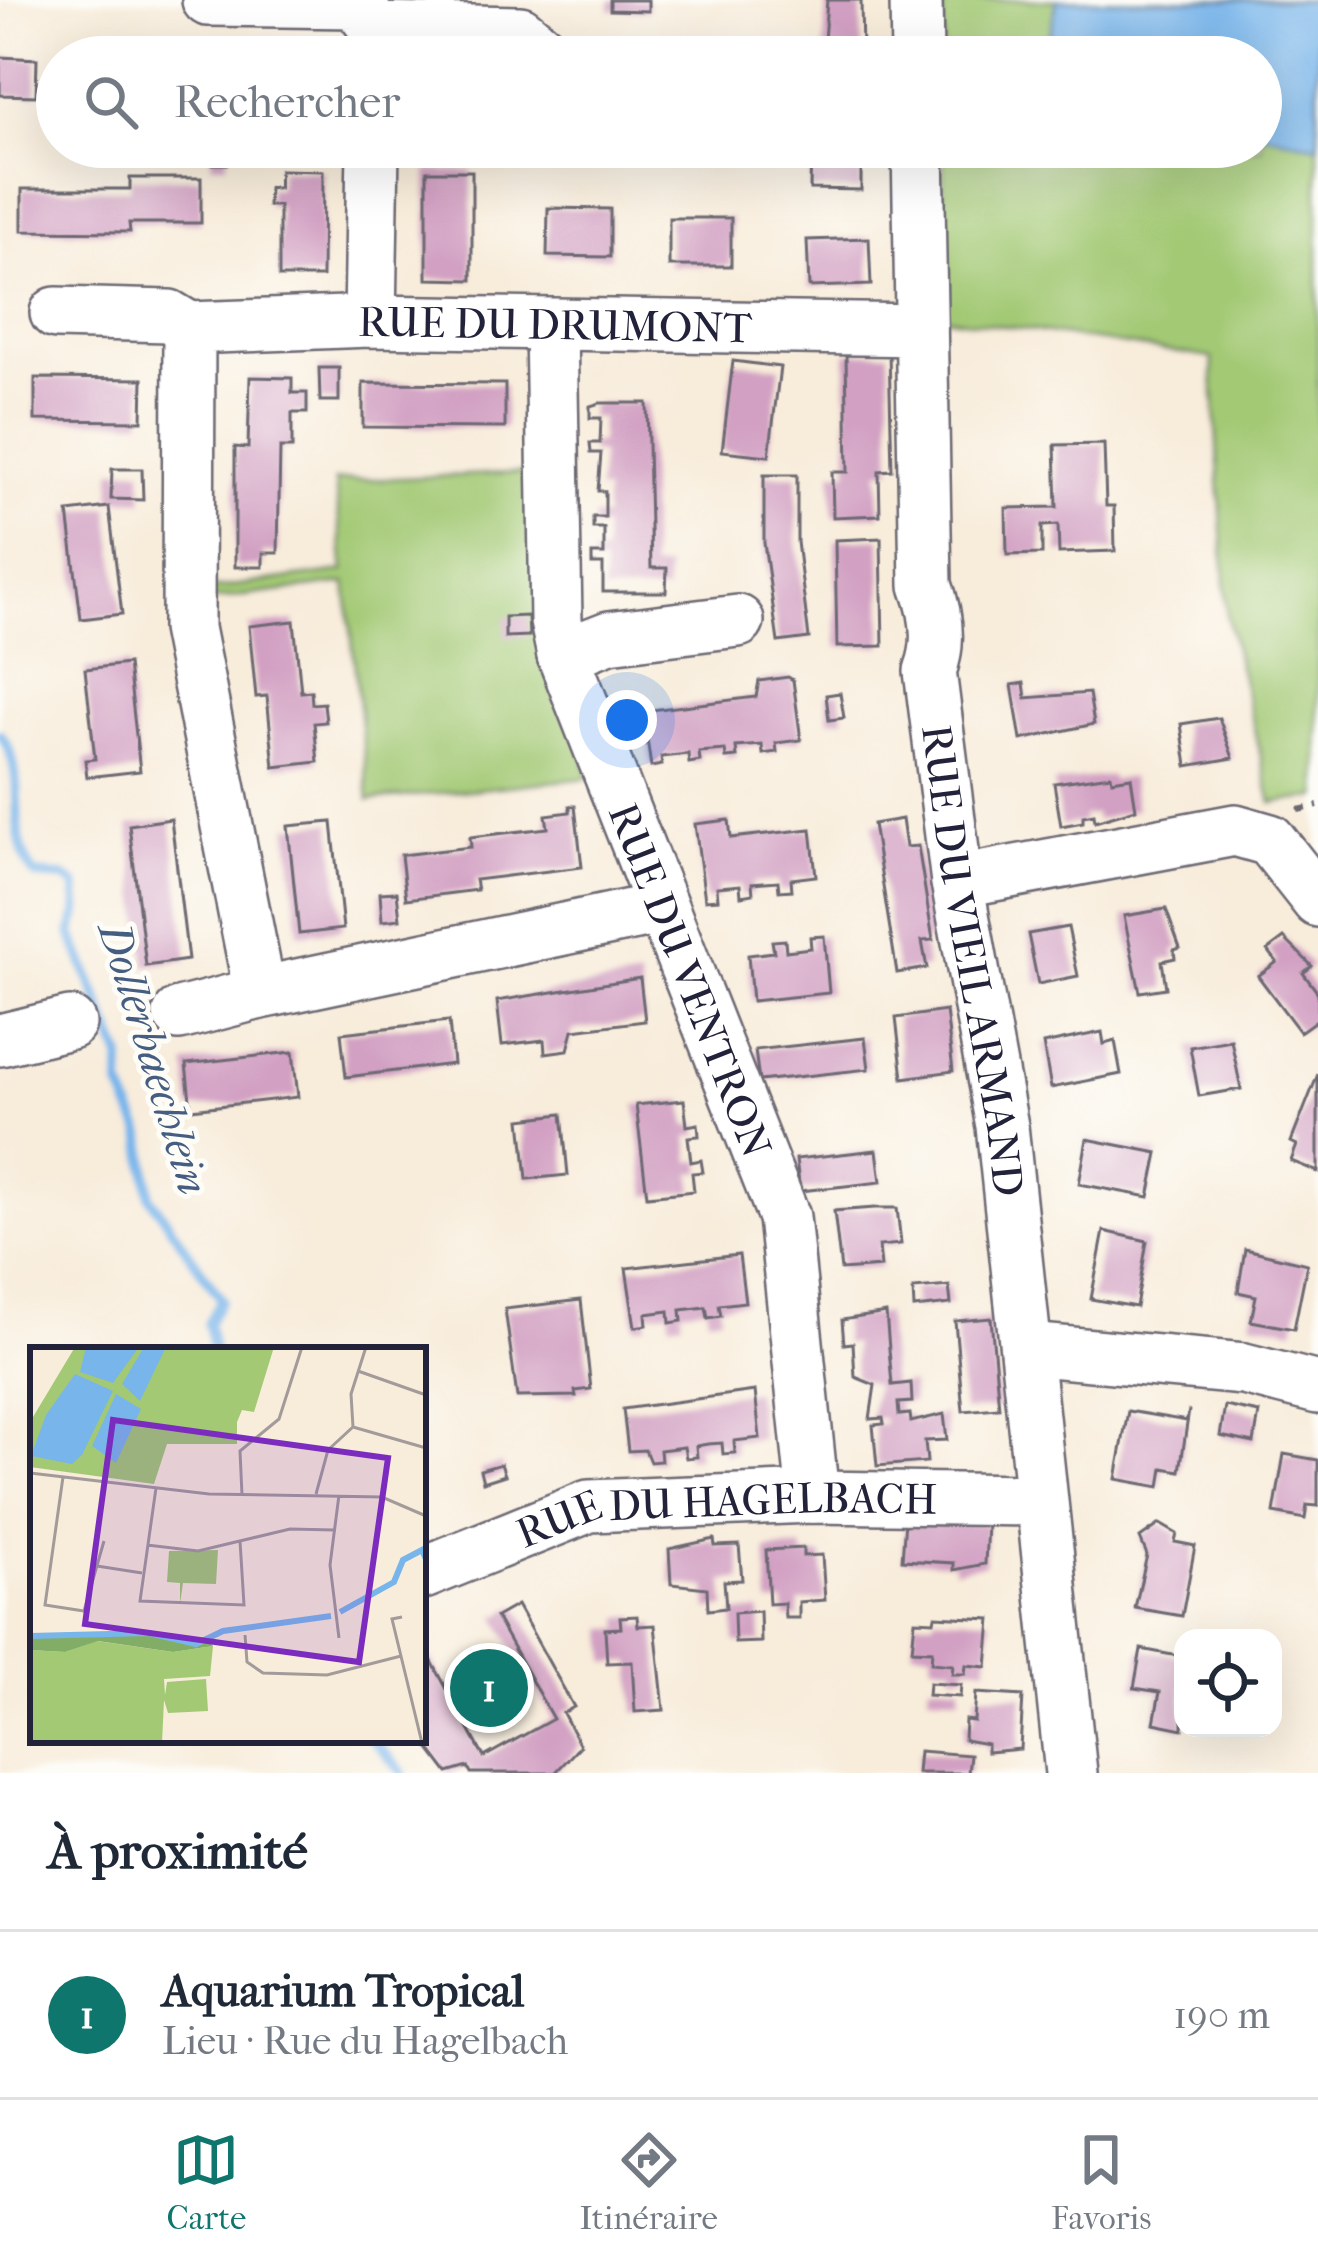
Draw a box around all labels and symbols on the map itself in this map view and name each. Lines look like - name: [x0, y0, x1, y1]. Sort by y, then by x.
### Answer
- street label: RUE DU DRUMONT: [358, 298, 753, 353]
- your location: [597, 690, 657, 750]
- street label: RUE DU VIEIL ARMAND: [911, 722, 1032, 1199]
- street label: RUE DU VENTRON: [598, 796, 781, 1165]
- water label: Dollerbaechlein: [86, 913, 220, 1201]
- inset map: [30, 1347, 426, 1743]
- street label: RUE DU HAGELBACH: [510, 1474, 938, 1559]
- pin: 1: [450, 1643, 528, 1733]

